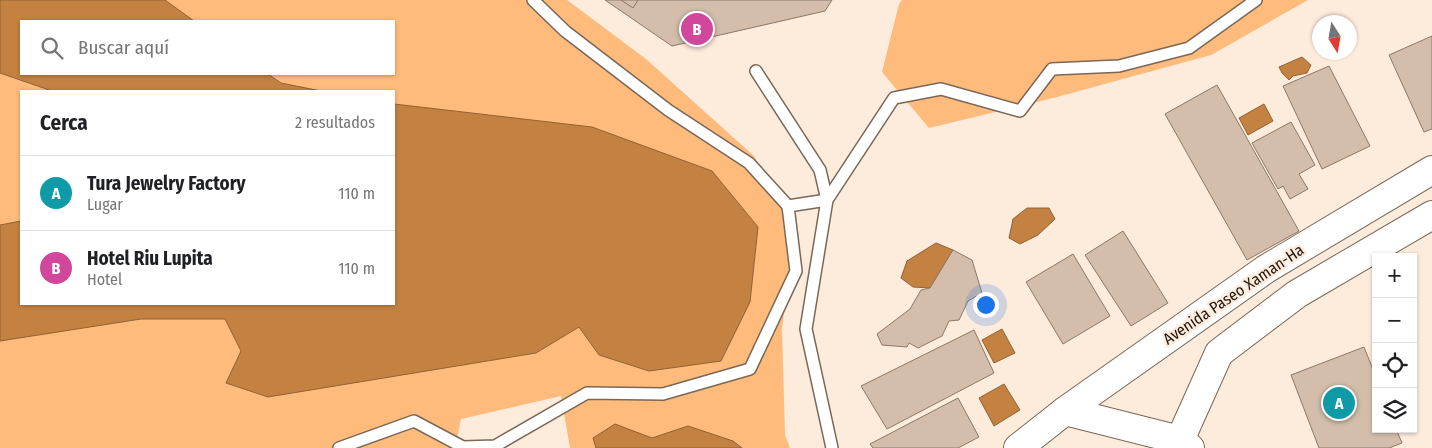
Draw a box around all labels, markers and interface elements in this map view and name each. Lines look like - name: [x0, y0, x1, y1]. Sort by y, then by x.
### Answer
- pin: B: [681, 10, 713, 48]
- north arrow: [1312, 15, 1357, 60]
- search box: [20, 20, 395, 75]
- icon: search: [38, 34, 66, 62]
- text: Buscar aquí: [78, 36, 169, 59]
- text: Cerca: [40, 110, 88, 136]
- text: 2 resultados: [295, 113, 375, 132]
- text: Tura Jewelry Factory: [87, 172, 246, 195]
- text: A: [52, 184, 60, 203]
- text: 110 m: [338, 184, 375, 203]
- text: Lugar: [87, 195, 123, 214]
- street label: Avenida Paseo Xaman-Ha: [1159, 240, 1307, 349]
- text: Hotel Riu Lupita: [87, 247, 213, 270]
- map controls: [1372, 253, 1417, 433]
- button: +: [1372, 253, 1417, 298]
- text: B: [52, 259, 60, 278]
- text: 110 m: [338, 259, 375, 278]
- text: Hotel: [87, 270, 122, 289]
- your location: [973, 292, 999, 318]
- button: −: [1372, 298, 1417, 343]
- button: locate: [1372, 343, 1417, 388]
- pin: A: [1323, 384, 1355, 422]
- button: layers: [1372, 388, 1417, 433]

